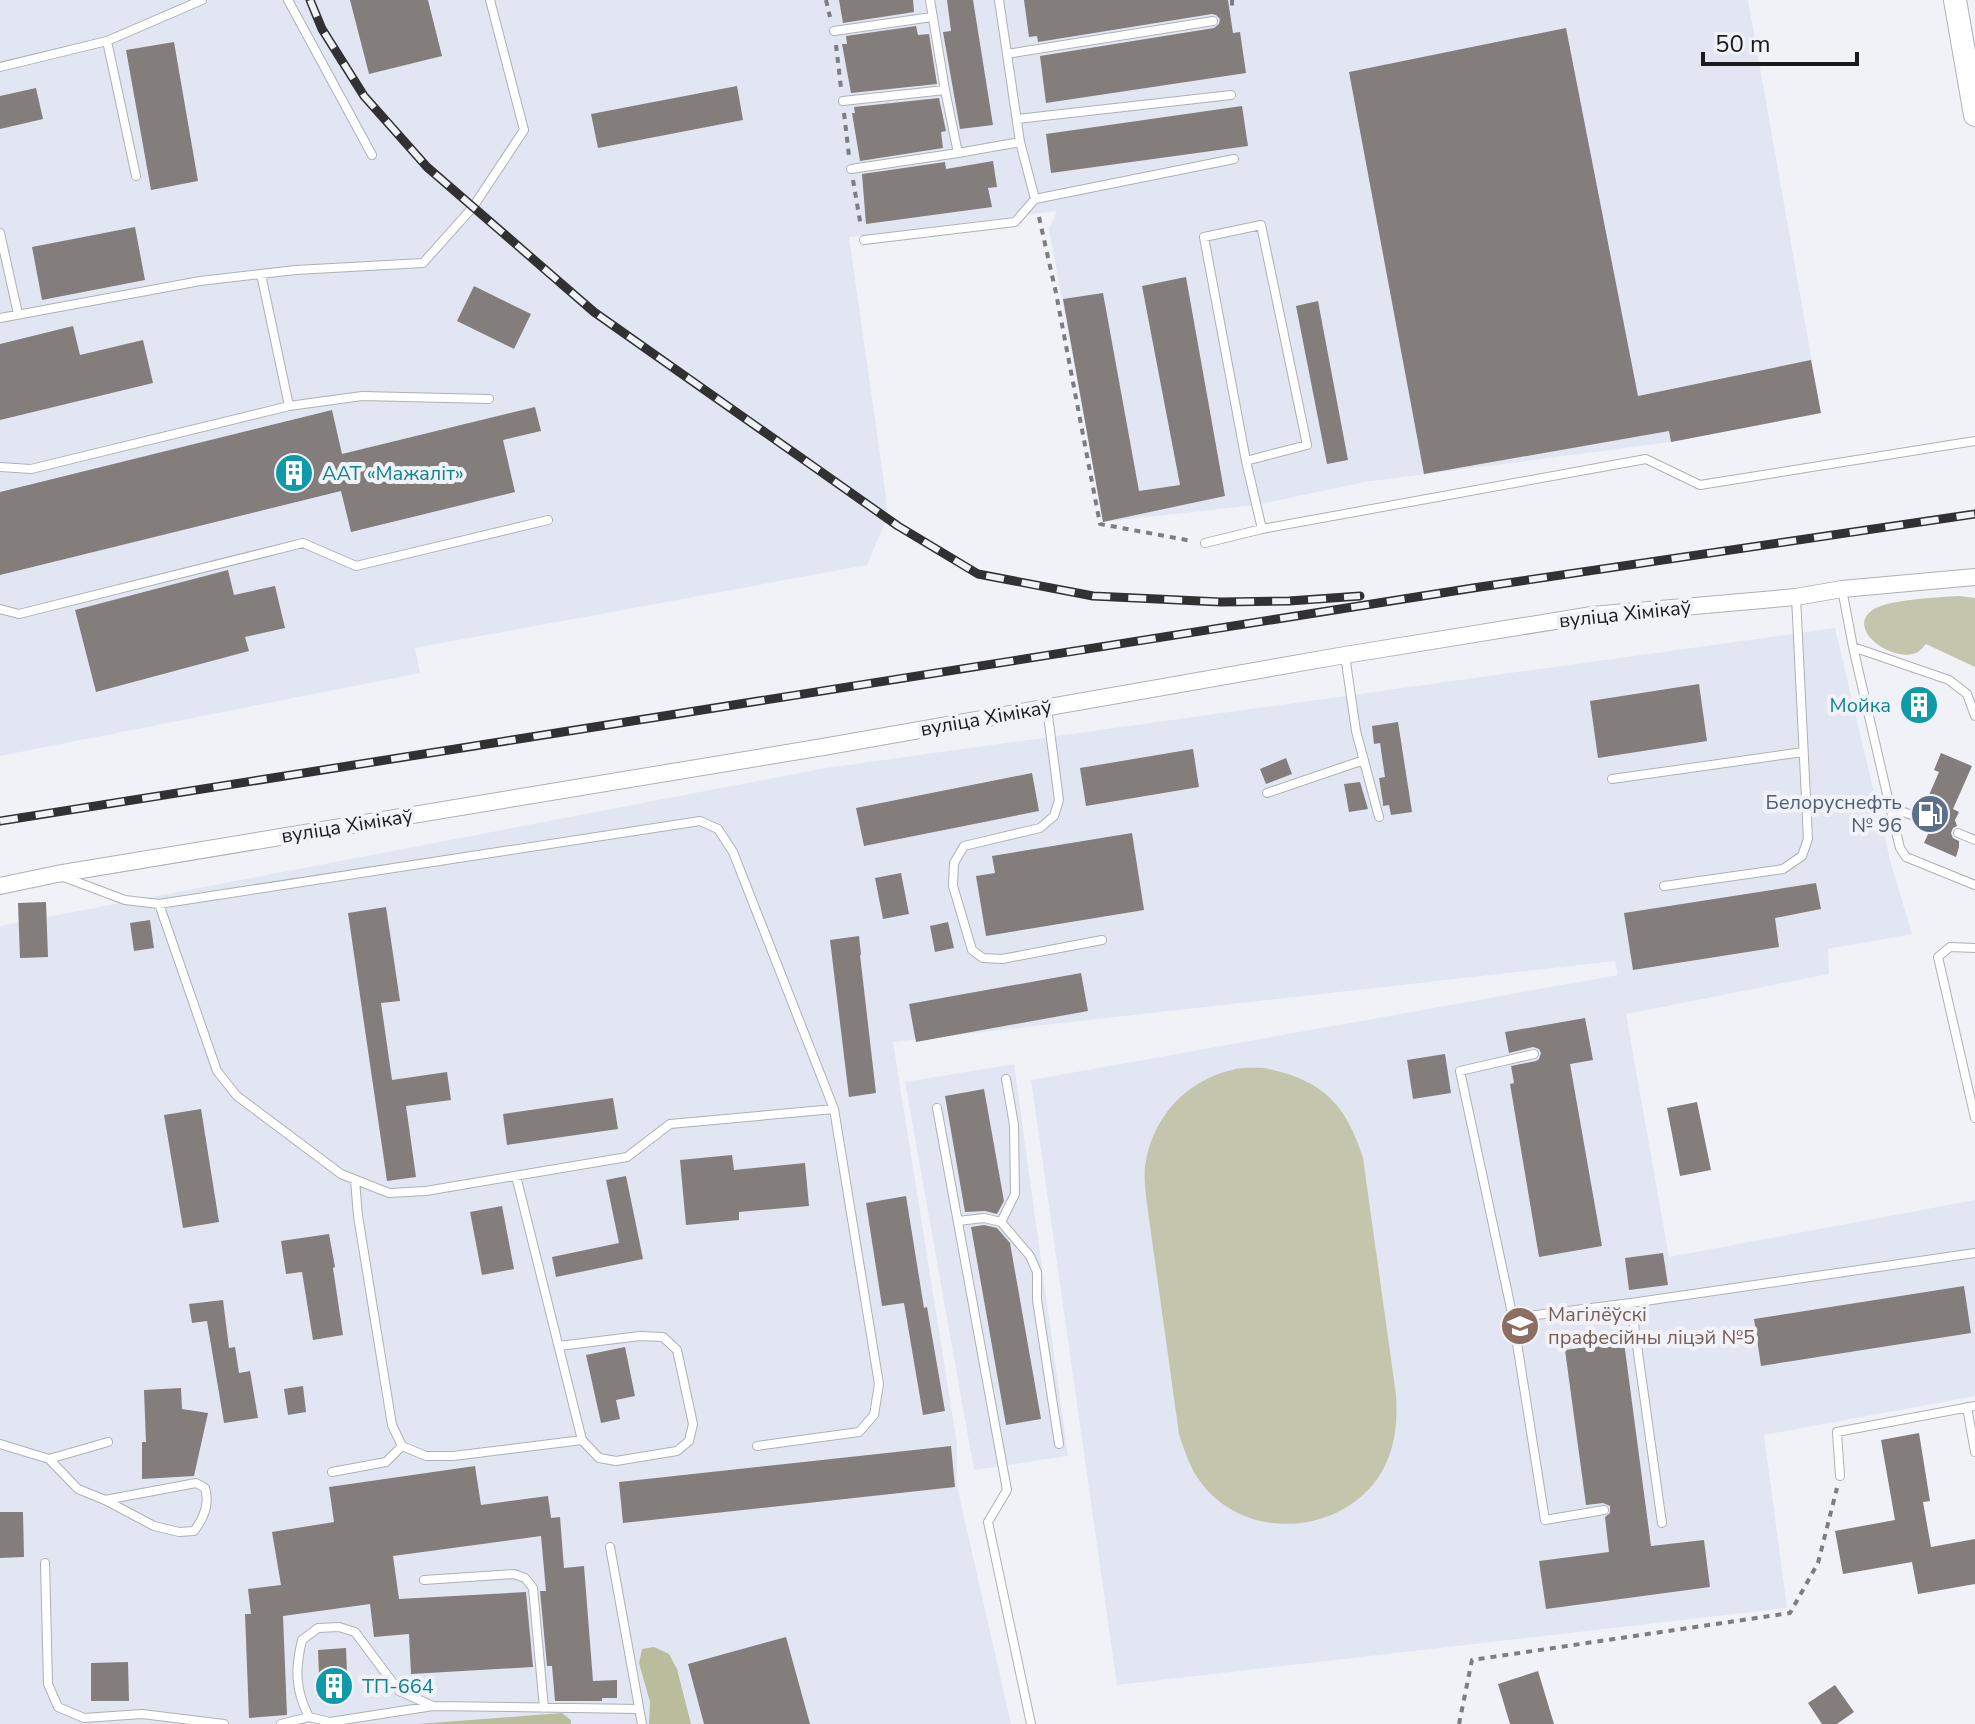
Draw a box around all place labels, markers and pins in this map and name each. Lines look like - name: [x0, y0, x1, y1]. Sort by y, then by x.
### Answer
- building icon: ААТ «Мажаліт»: [273, 452, 315, 494]
- place label: ААТ «Мажаліт»: [322, 460, 464, 487]
- building icon: Мойка: [1898, 684, 1940, 726]
- place label: Мойка: [1830, 692, 1891, 719]
- place label: Белоруснефть № 96: [1766, 789, 1902, 839]
- fuel station icon: Белоруснефть № 96: [1909, 793, 1951, 835]
- place label: Магілёўскі прафесійны ліцэй №5: [1548, 1301, 1755, 1351]
- school or university icon: Магілёўскі прафесійны ліцэй №5: [1499, 1305, 1541, 1347]
- building icon: ТП-664: [313, 1665, 355, 1707]
- place label: ТП-664: [362, 1673, 434, 1700]

